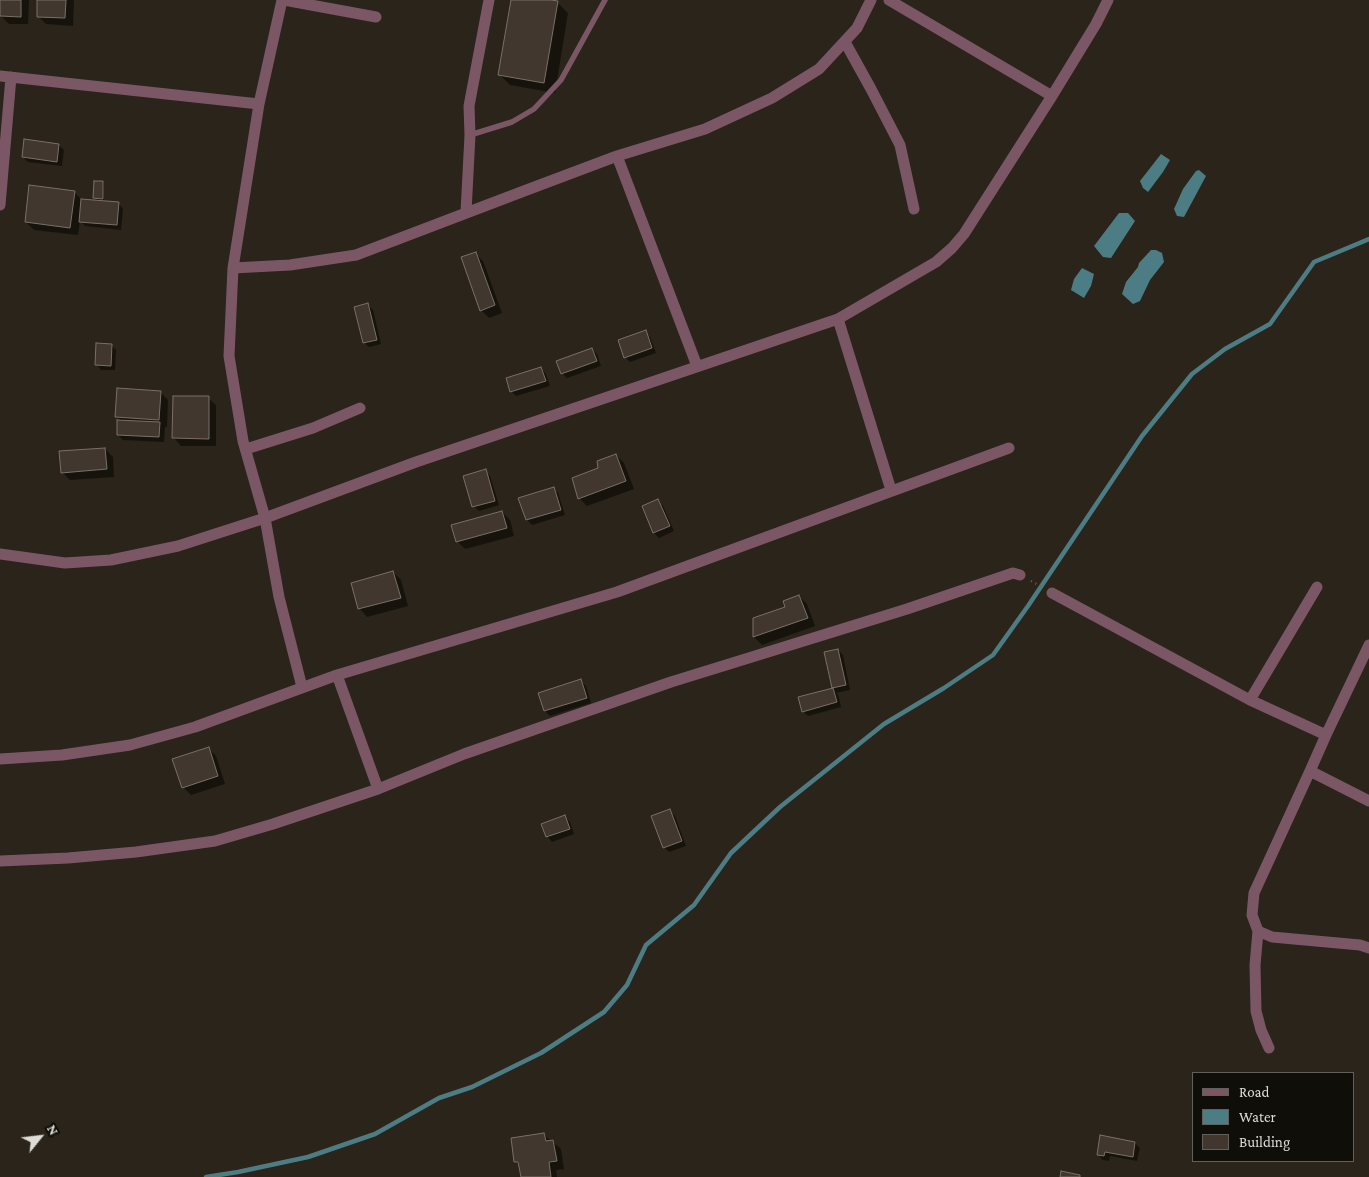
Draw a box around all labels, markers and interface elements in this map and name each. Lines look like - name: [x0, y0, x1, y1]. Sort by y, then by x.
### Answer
- legend: [1192, 1072, 1354, 1162]
- text: Road: [1239, 1084, 1269, 1100]
- text: Water: [1239, 1109, 1276, 1125]
- north arrow: [15, 1112, 65, 1162]
- text: N: [44, 1122, 62, 1138]
- text: Building: [1239, 1134, 1290, 1150]

